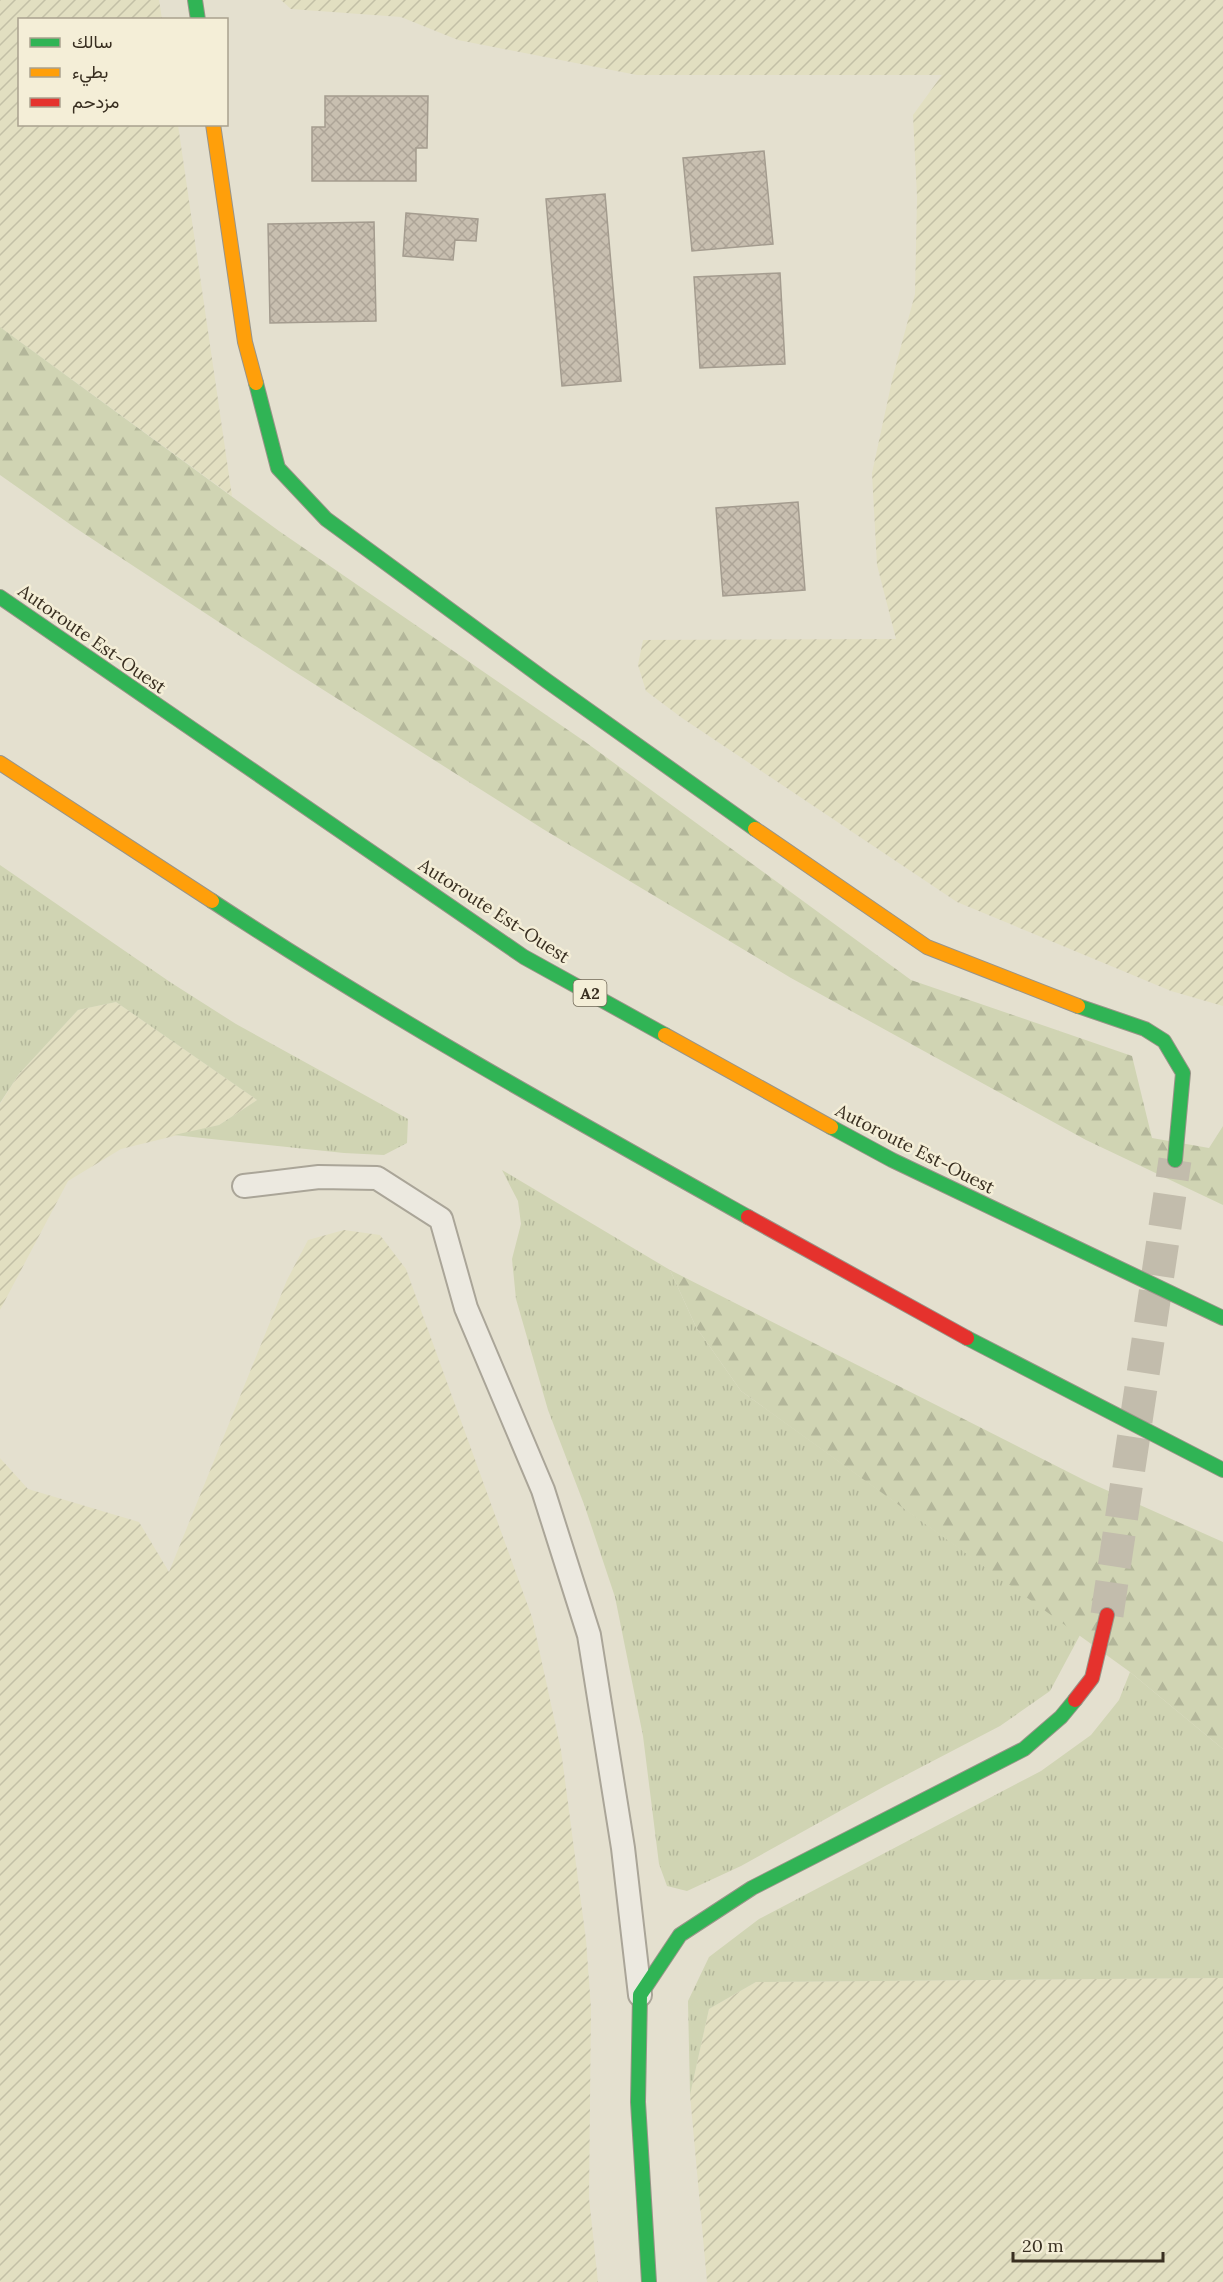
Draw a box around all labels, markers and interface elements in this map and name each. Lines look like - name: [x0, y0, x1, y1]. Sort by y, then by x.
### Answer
- legend: [18, 18, 228, 126]
- text: سالك: [72, 30, 112, 53]
- text: بطيء: [72, 60, 108, 87]
- text: مزدحم: [72, 90, 119, 114]
- street label: Autoroute Est-Ouest: [13, 578, 171, 698]
- street label: Autoroute Est-Ouest: [414, 853, 574, 968]
- road number: A2: [574, 980, 606, 1006]
- street label: Autoroute Est-Ouest: [831, 1098, 999, 1199]
- scale bar: [1013, 2225, 1163, 2263]
- text: 20 m: [1022, 2234, 1064, 2257]

